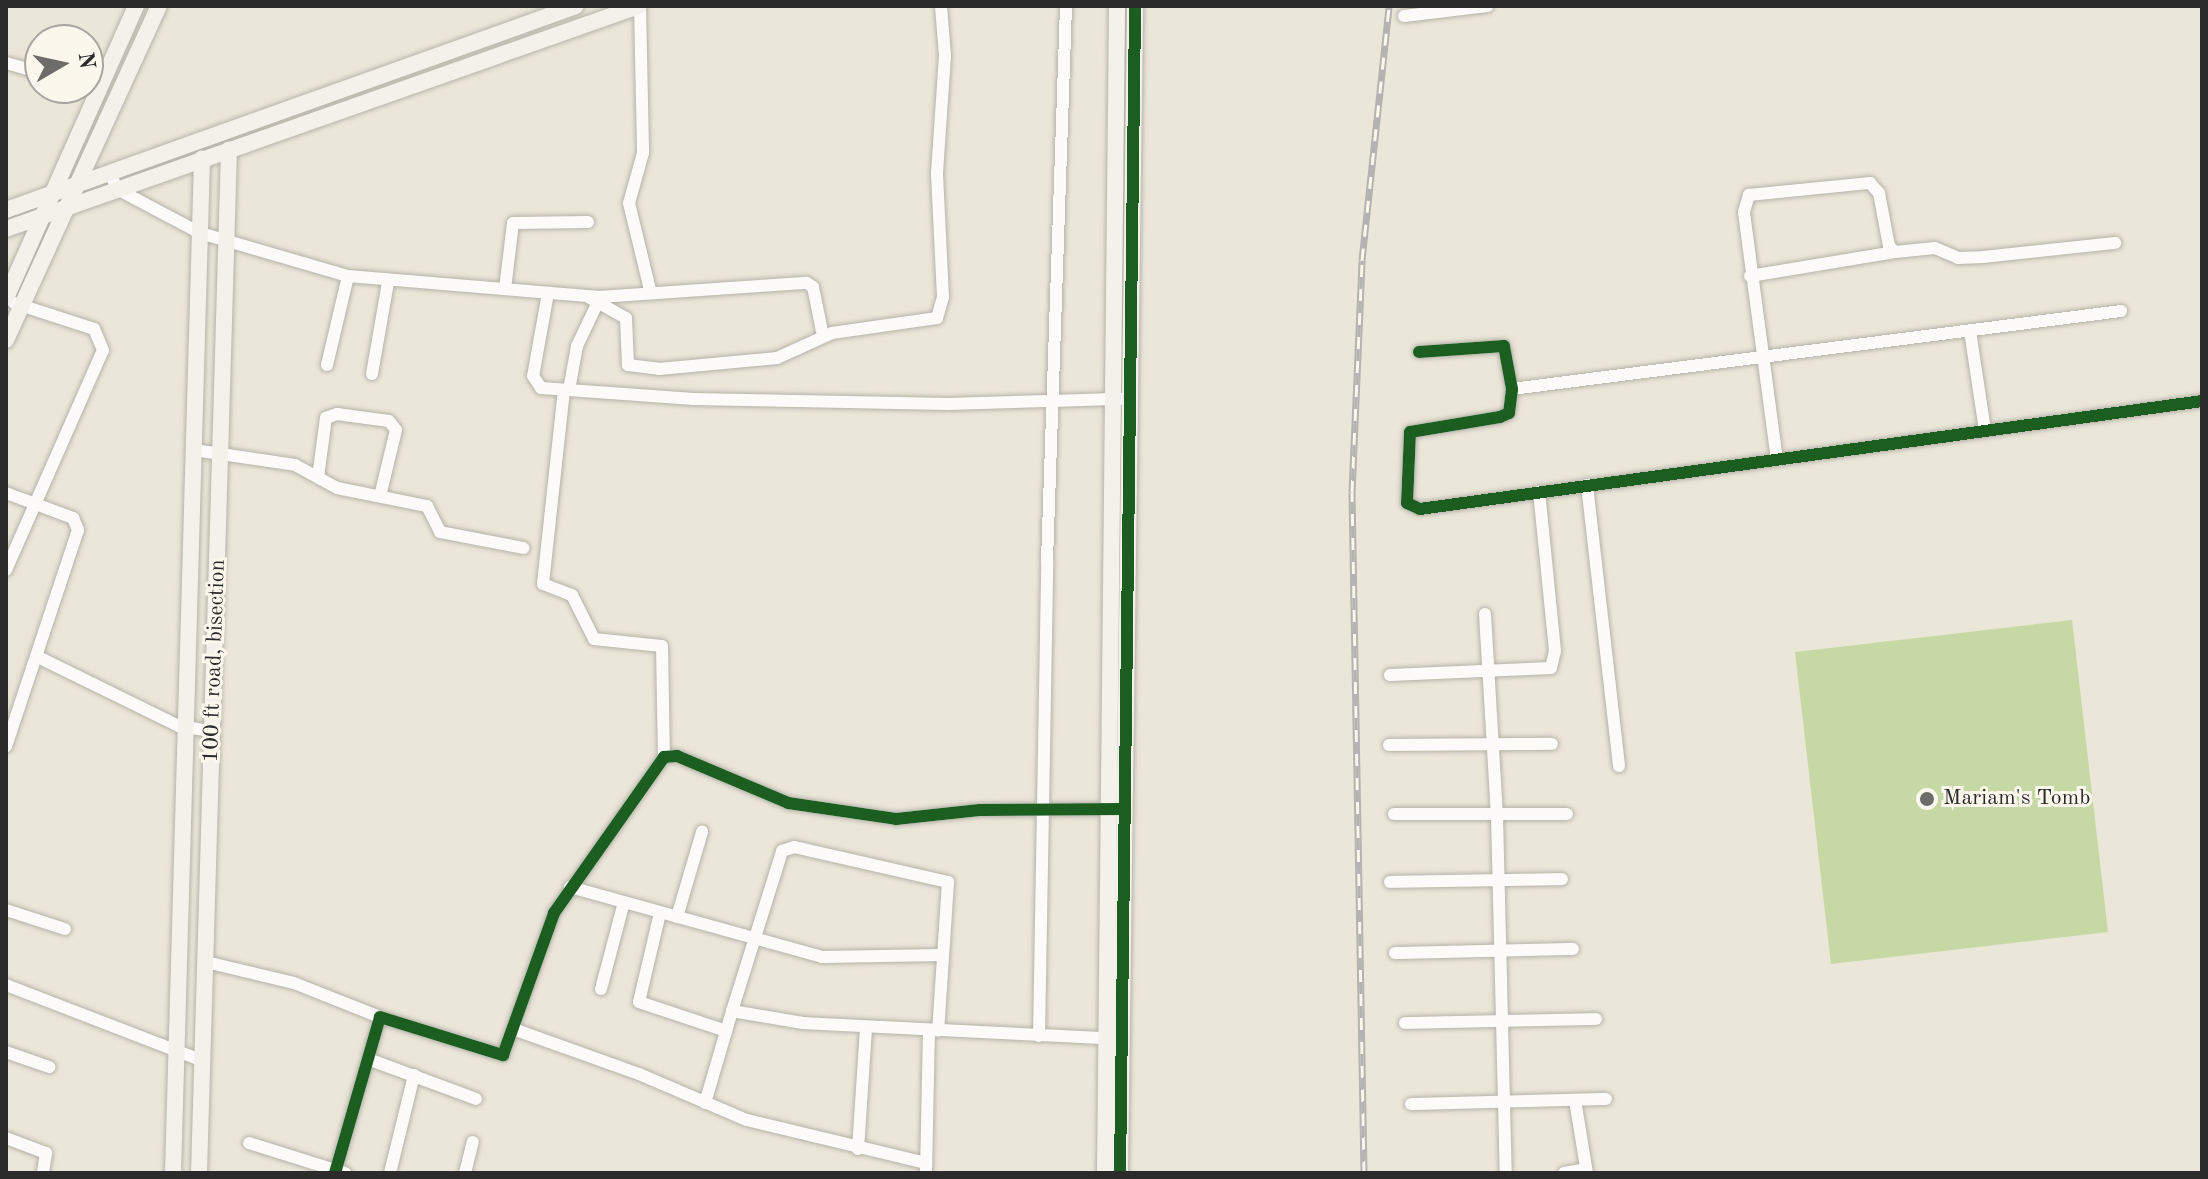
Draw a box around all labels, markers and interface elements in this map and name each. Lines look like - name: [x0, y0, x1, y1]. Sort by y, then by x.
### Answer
- north arrow: [24, 24, 104, 104]
- text: N: [74, 51, 98, 71]
- street label: 100 ft road, bisection: [198, 559, 232, 763]
- place label: Mariam's Tomb: [1943, 786, 2090, 812]
- marker: Mariam's Tomb: [1918, 790, 1936, 808]

